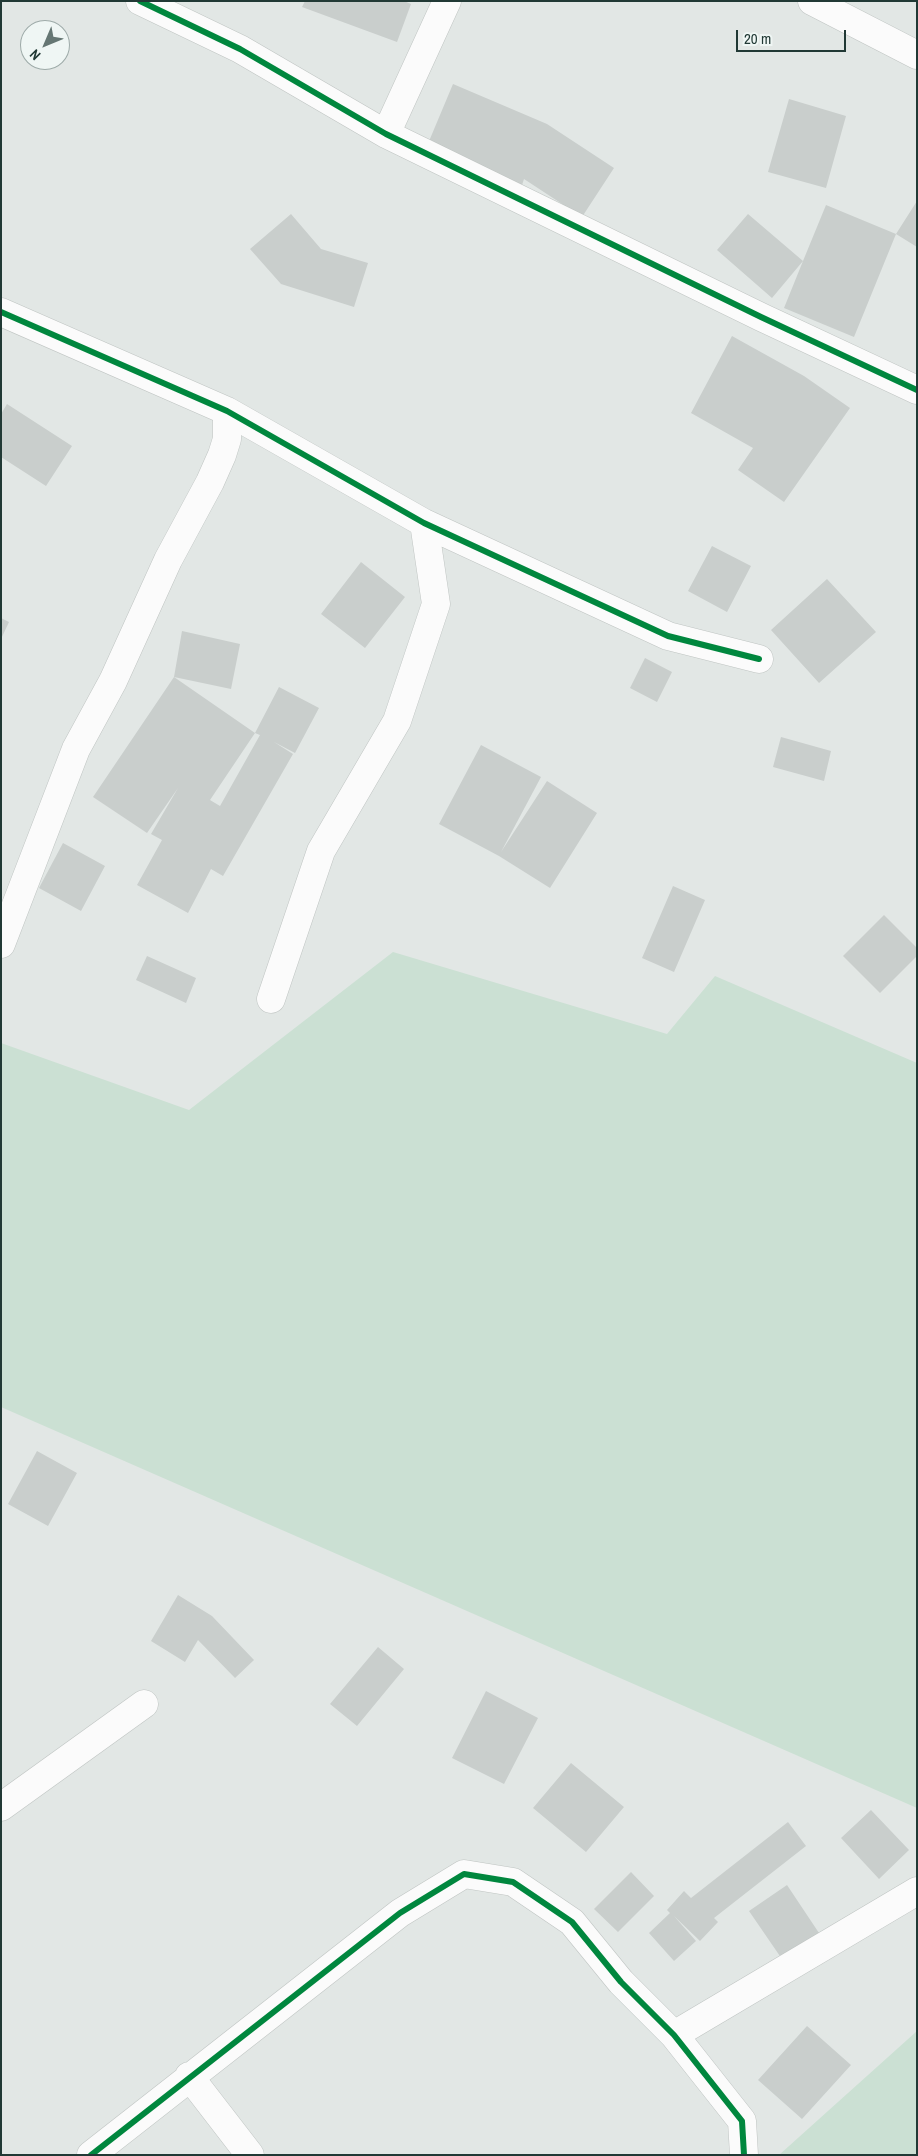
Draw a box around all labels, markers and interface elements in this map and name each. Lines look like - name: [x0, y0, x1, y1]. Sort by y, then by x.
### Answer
- north arrow: [20, 20, 70, 70]
- scale bar: [738, 20, 848, 52]
- text: 20 m: [744, 28, 771, 49]
- text: N: [26, 46, 44, 64]

